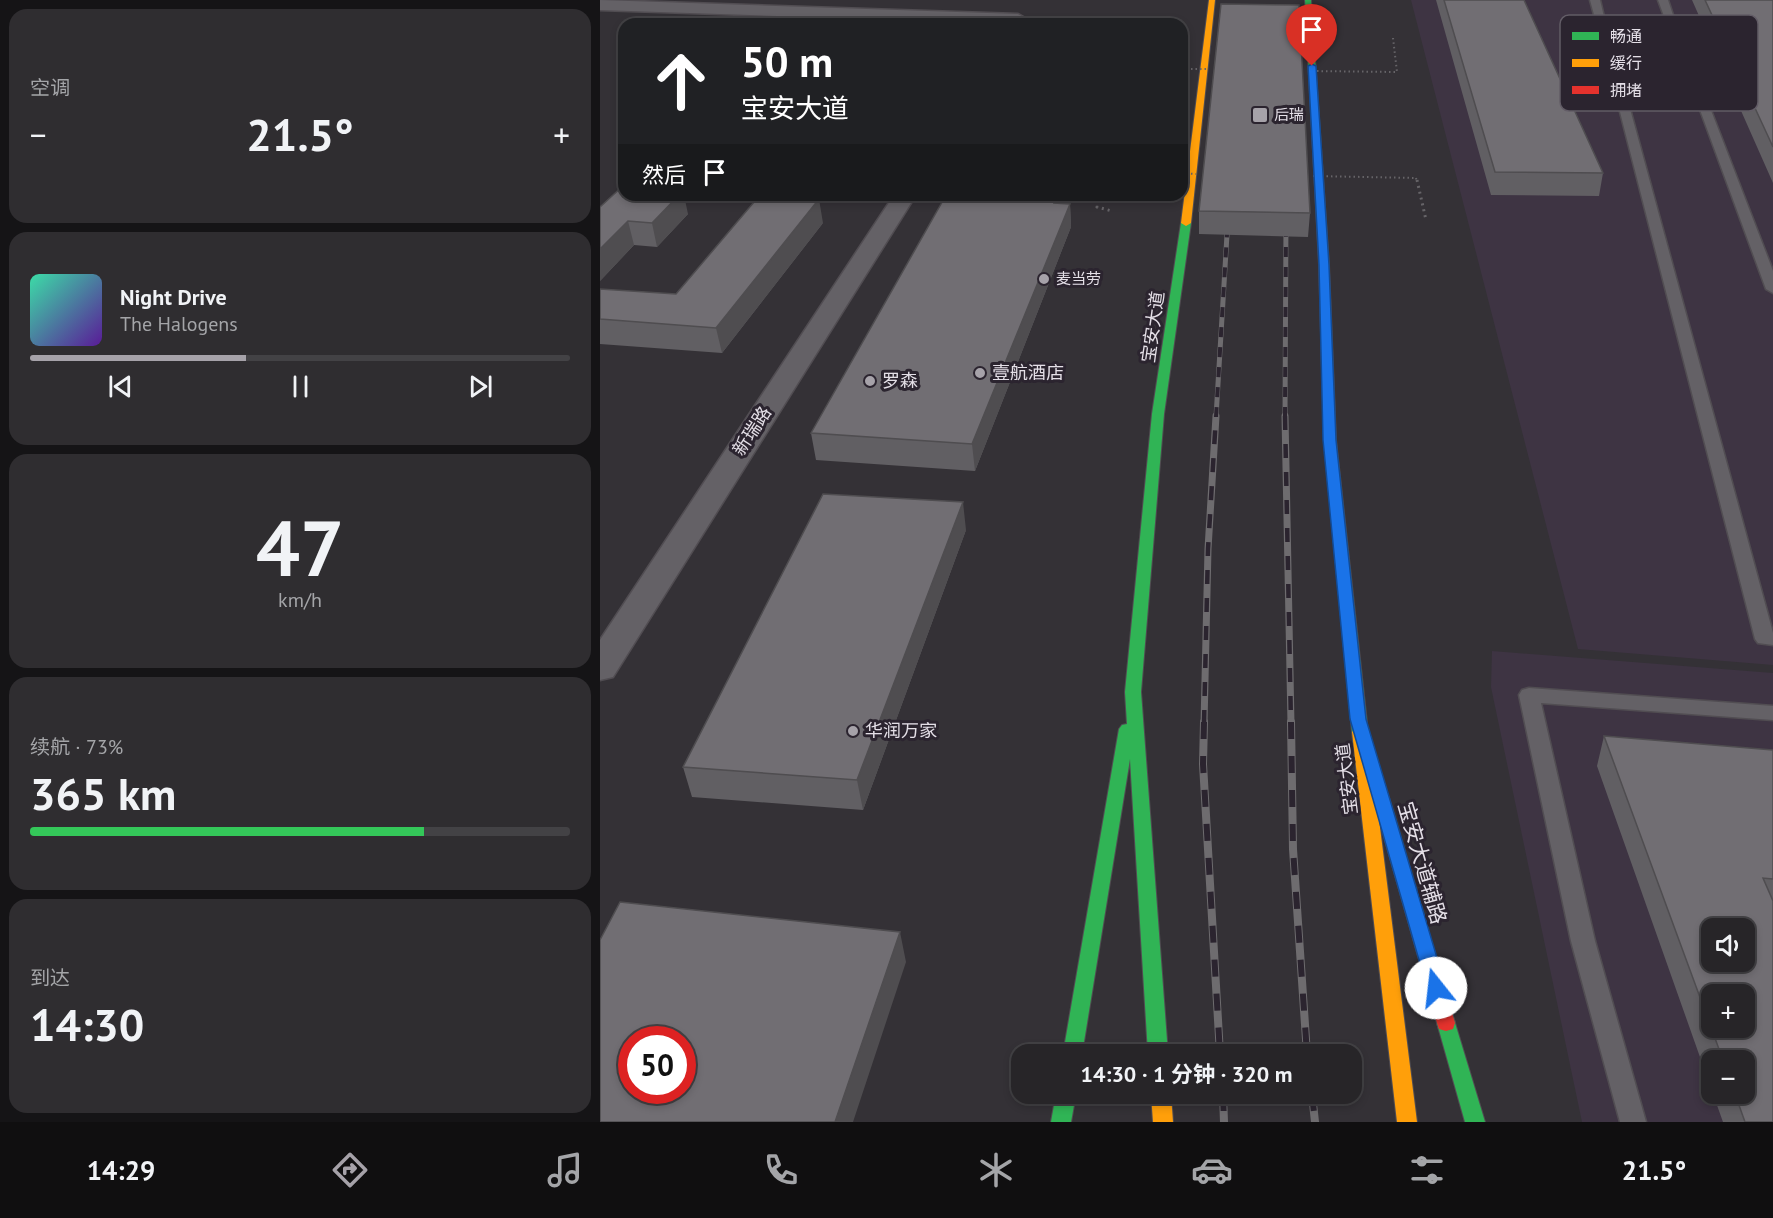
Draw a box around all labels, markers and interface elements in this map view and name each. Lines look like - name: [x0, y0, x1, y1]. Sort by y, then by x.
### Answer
- pin: [1286, 4, 1337, 66]
- icon: arrive: [1295, 13, 1328, 46]
- legend: [1560, 15, 1758, 111]
- text: 畅通: [1610, 26, 1642, 46]
- text: 50 m: [741, 34, 833, 89]
- icon: ahead: [642, 42, 720, 120]
- text: 缓行: [1610, 53, 1642, 73]
- text: 空调: [30, 75, 70, 101]
- text: 拥堵: [1610, 80, 1642, 100]
- text: 宝安大道: [741, 91, 849, 125]
- text: 21.5°: [246, 105, 354, 163]
- place label: 后瑞: [1274, 105, 1304, 124]
- marker: 后瑞: [1251, 106, 1269, 124]
- text: −: [30, 113, 47, 156]
- text: +: [553, 113, 570, 156]
- icon: arrive: [698, 156, 731, 189]
- text: 然后: [642, 161, 686, 189]
- place label: 麦当劳: [1056, 269, 1101, 288]
- marker: 麦当劳: [1037, 272, 1051, 286]
- text: Night Drive: [120, 283, 227, 311]
- street label: 宝安大道: [1136, 290, 1169, 364]
- text: The Halogens: [120, 311, 238, 337]
- place label: 壹航酒店: [992, 361, 1064, 384]
- marker: 壹航酒店: [973, 366, 987, 380]
- place label: 罗森: [882, 369, 918, 392]
- icon: previous: [104, 370, 137, 403]
- icon: pause: [284, 370, 317, 403]
- icon: next: [464, 370, 497, 403]
- marker: 罗森: [863, 374, 877, 388]
- street label: 新瑞路: [727, 402, 776, 460]
- text: 47: [256, 497, 344, 598]
- text: km/h: [278, 587, 322, 613]
- place label: 华润万家: [865, 719, 937, 742]
- marker: 华润万家: [846, 724, 860, 738]
- text: 续航 · 73%: [30, 734, 123, 760]
- street label: 宝安大道: [1331, 742, 1362, 816]
- text: 365 km: [30, 764, 176, 822]
- street label: 宝安大道辅路: [1392, 799, 1453, 927]
- map controls: [1701, 918, 1755, 1104]
- button: sound: [1701, 918, 1755, 972]
- position arrow: [1404, 956, 1468, 1020]
- text: 到达: [30, 965, 70, 991]
- button: +: [1701, 984, 1755, 1038]
- text: 14:30: [30, 995, 144, 1053]
- speed limit sign: 50: [618, 1026, 696, 1104]
- button: −: [1701, 1050, 1755, 1104]
- text: 14:30 · 1 分钟 · 320 m: [1081, 1060, 1292, 1088]
- icon: directions: [329, 1149, 371, 1191]
- icon: music: [544, 1149, 586, 1191]
- icon: phone: [760, 1149, 802, 1191]
- icon: climate: [975, 1149, 1017, 1191]
- icon: car: [1191, 1149, 1233, 1191]
- icon: filters: [1406, 1149, 1448, 1191]
- text: 14:29: [87, 1153, 155, 1187]
- text: 21.5°: [1622, 1153, 1686, 1187]

